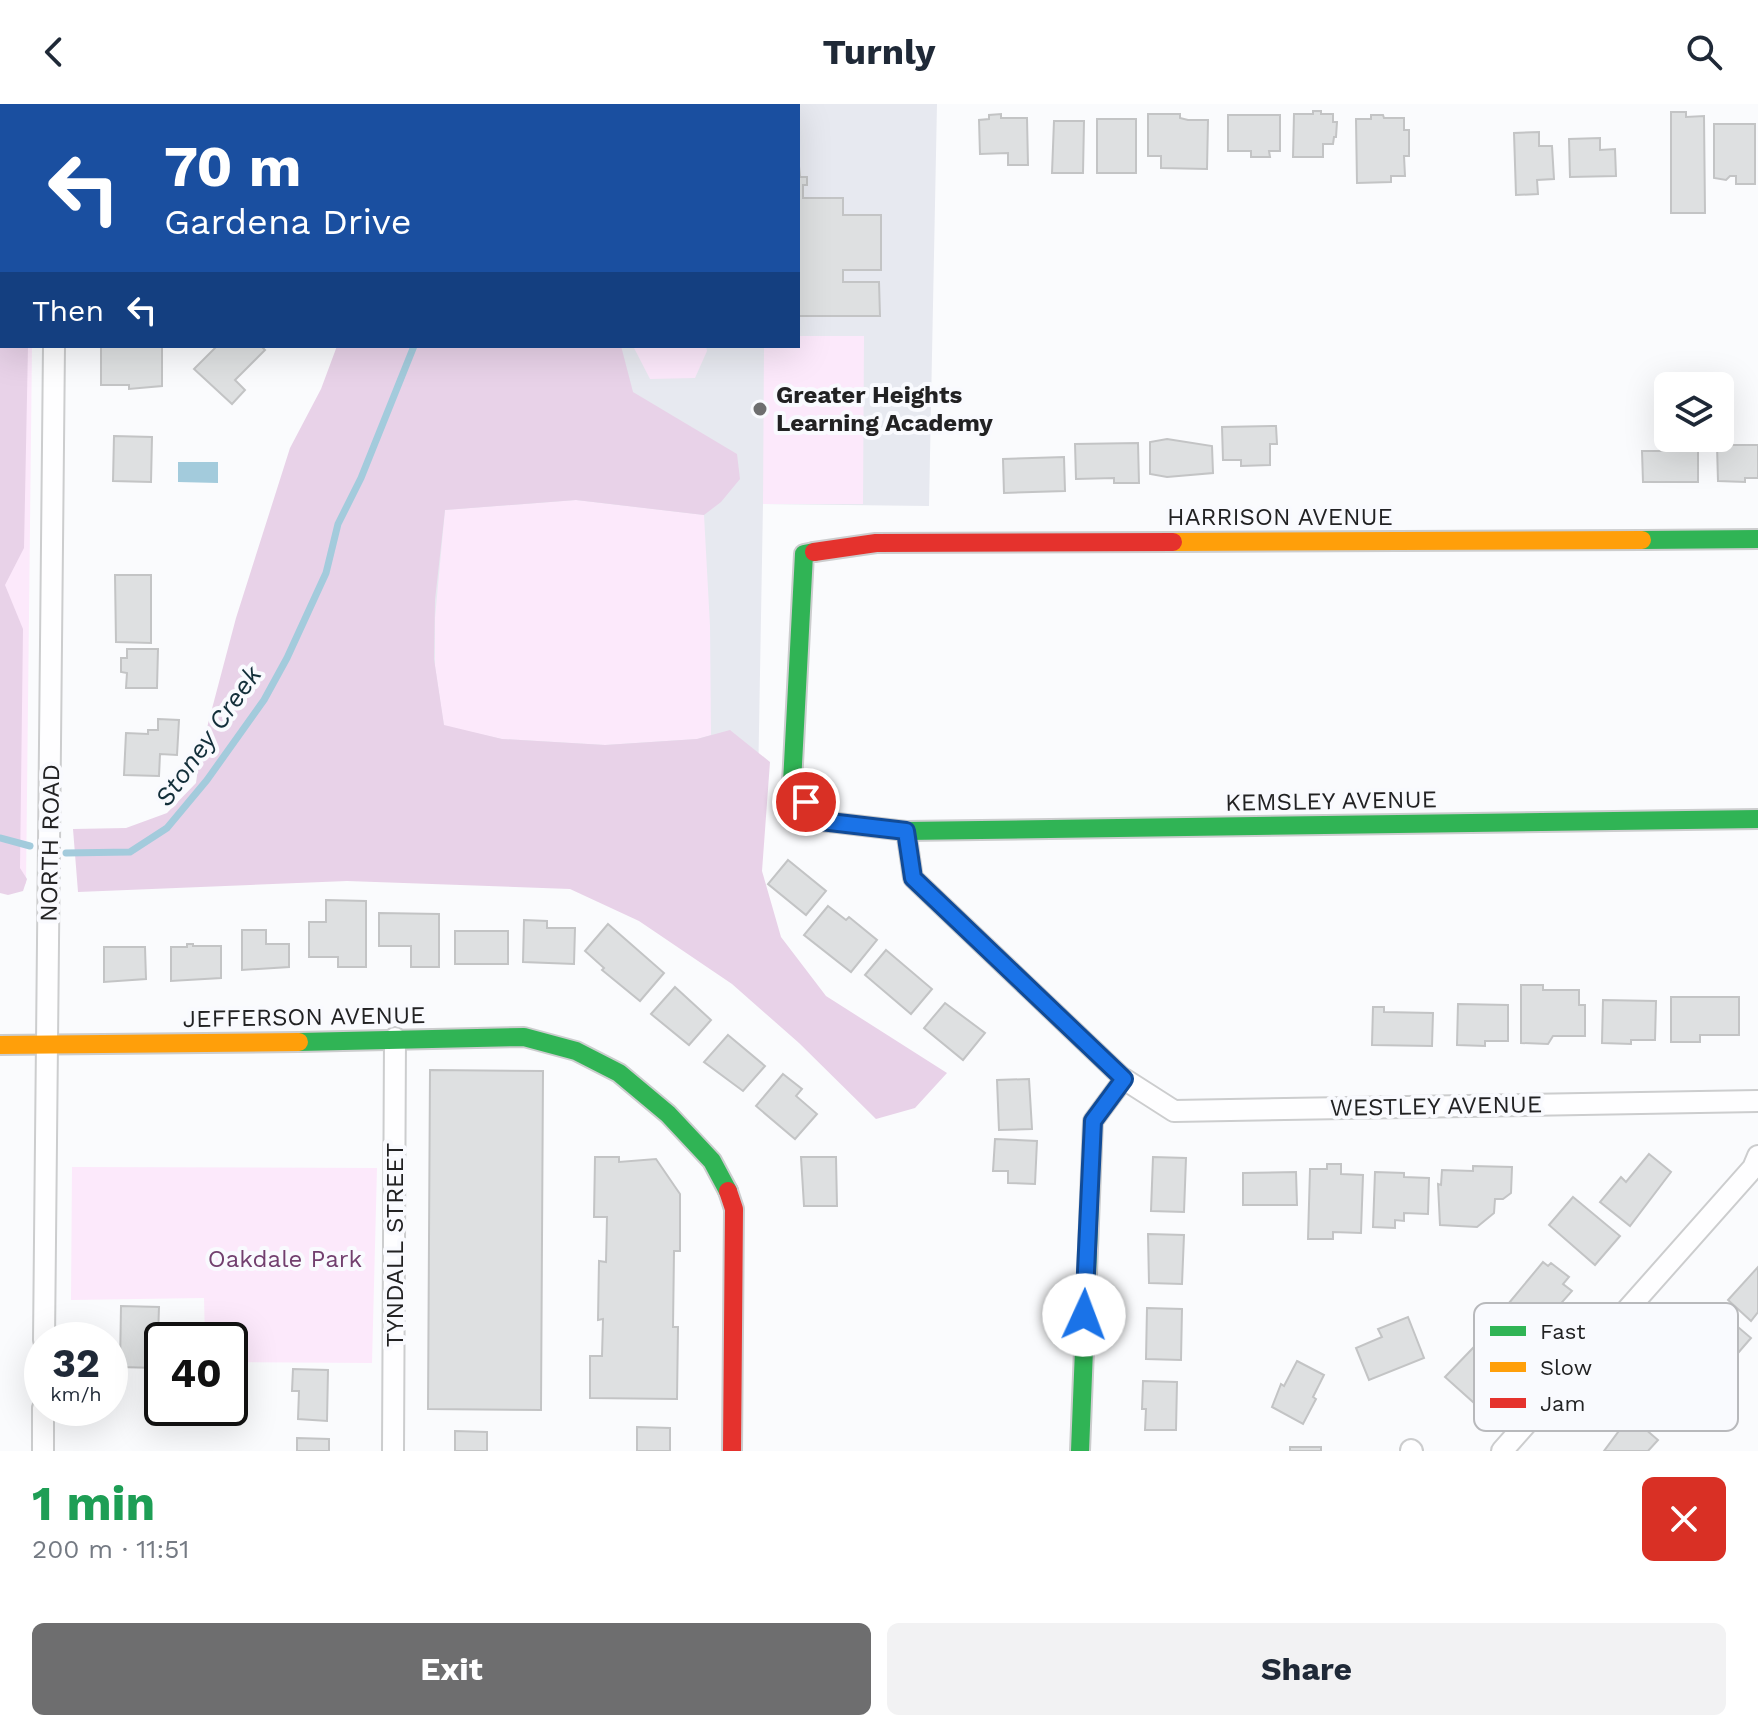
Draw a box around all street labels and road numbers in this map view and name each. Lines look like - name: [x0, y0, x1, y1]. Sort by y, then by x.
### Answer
- street label: HARRISON AVENUE: [1167, 503, 1393, 531]
- street label: NORTH ROAD: [35, 764, 65, 922]
- street label: KEMSLEY AVENUE: [1225, 785, 1437, 817]
- street label: JEFFERSON AVENUE: [182, 1001, 426, 1033]
- street label: WESTLEY AVENUE: [1330, 1090, 1542, 1122]
- street label: TYNDALL STREET: [381, 1143, 409, 1347]

